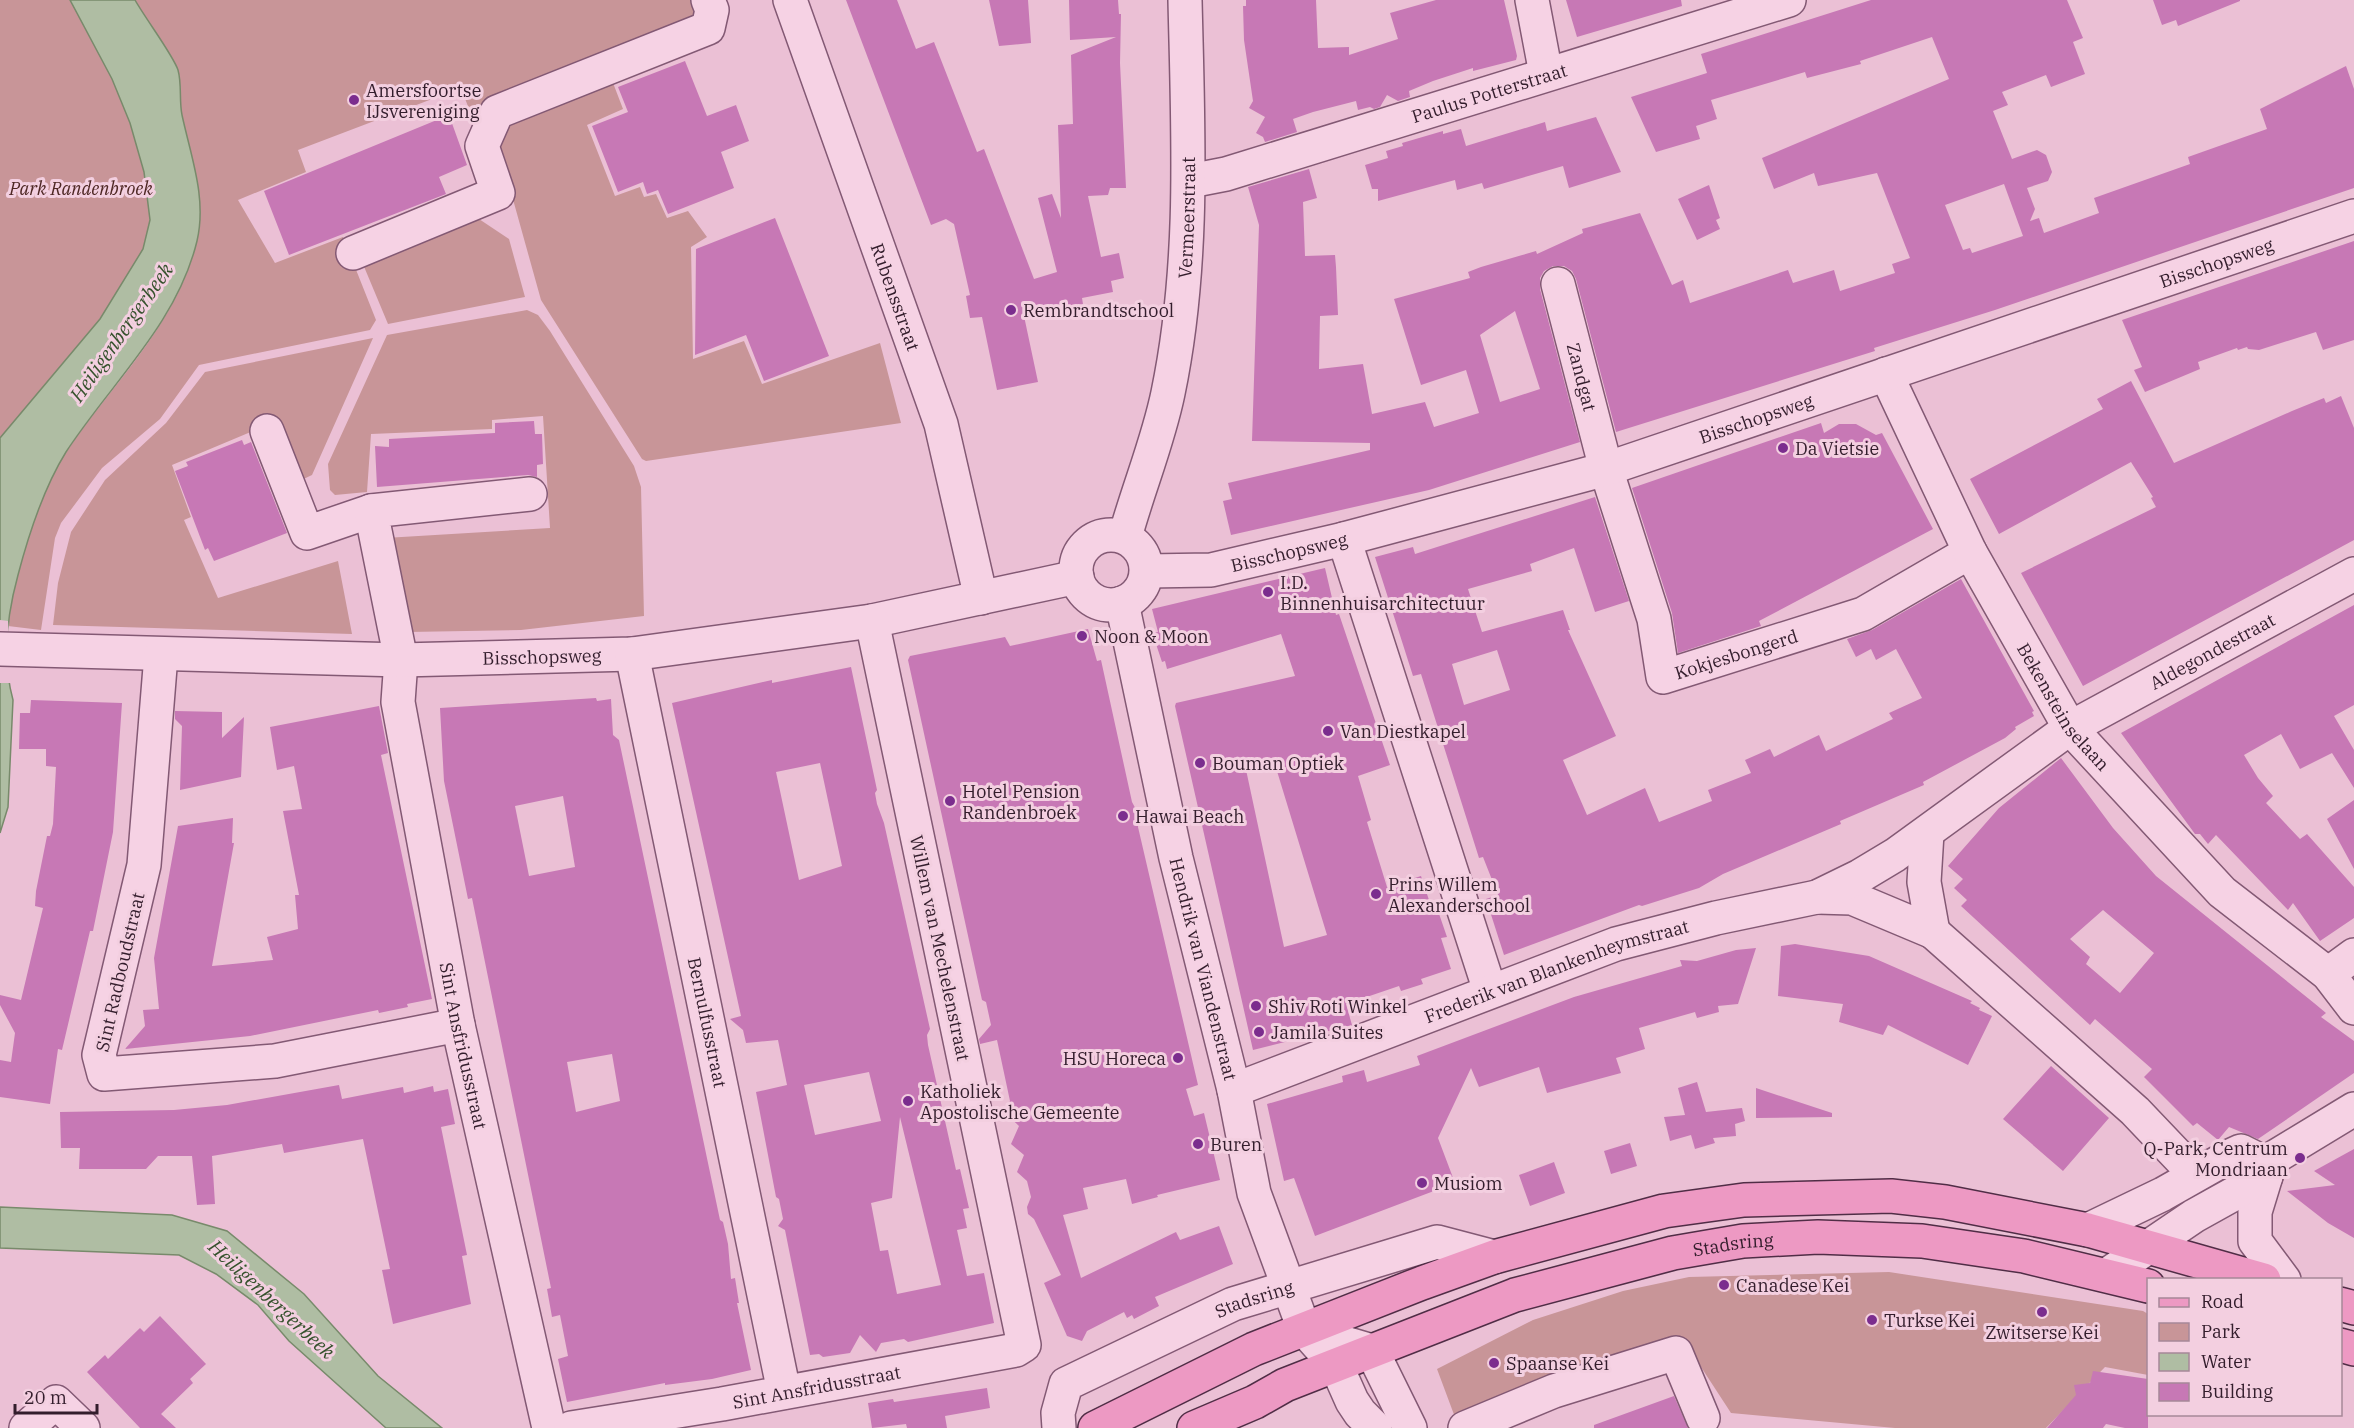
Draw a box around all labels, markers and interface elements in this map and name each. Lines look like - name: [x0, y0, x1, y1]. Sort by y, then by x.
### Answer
- street label: Paulus Potterstraat: [1408, 58, 1570, 128]
- place label: Amersfoortse IJsvereniging: [366, 79, 481, 123]
- marker: Amersfoortse IJsvereniging: [347, 93, 361, 107]
- street label: Vermeerstraat: [1172, 157, 1200, 279]
- park label: Park Randenbroek: [8, 177, 153, 200]
- street label: Bisschopsweg: [2156, 233, 2277, 293]
- street label: Rubensstraat: [866, 240, 925, 354]
- water label: Heiligenbergerbeek: [62, 257, 179, 408]
- place label: Rembrandtschool: [1023, 299, 1174, 322]
- marker: Rembrandtschool: [1004, 303, 1018, 317]
- street label: Zandgat: [1562, 340, 1602, 413]
- street label: Bisschopsweg: [1696, 388, 1816, 448]
- place label: Da Vietsie: [1795, 437, 1879, 460]
- marker: Da Vietsie: [1776, 441, 1790, 455]
- street label: Bisschopsweg: [1228, 527, 1350, 577]
- place label: I.D. Binnenhuisarchitectuur: [1280, 571, 1485, 615]
- marker: I.D. Binnenhuisarchitectuur: [1261, 585, 1275, 599]
- street label: Aldegondestraat: [2146, 608, 2279, 694]
- street label: Kokjesbongerd: [1672, 624, 1801, 684]
- place label: Noon & Moon: [1094, 625, 1209, 648]
- marker: Noon & Moon: [1075, 629, 1089, 643]
- street label: Bekensteinselaan: [2012, 639, 2115, 775]
- street label: Bisschopsweg: [482, 643, 602, 669]
- place label: Van Diestkapel: [1340, 720, 1466, 743]
- marker: Van Diestkapel: [1321, 724, 1335, 738]
- place label: Bouman Optiek: [1212, 752, 1345, 775]
- marker: Bouman Optiek: [1193, 756, 1207, 770]
- place label: Hotel Pension Randenbroek: [962, 780, 1080, 824]
- marker: Hotel Pension Randenbroek: [943, 794, 957, 808]
- place label: Hawai Beach: [1135, 805, 1245, 828]
- marker: Hawai Beach: [1116, 809, 1130, 823]
- street label: Willem van Mechelenstraat: [905, 833, 975, 1063]
- street label: Hendrik van Viandenstraat: [1165, 855, 1243, 1083]
- place label: Prins Willem Alexanderschool: [1388, 873, 1530, 917]
- marker: Prins Willem Alexanderschool: [1369, 887, 1383, 901]
- street label: Sint Radboudstraat: [90, 890, 150, 1054]
- street label: Frederik van Blankenheymstraat: [1421, 914, 1691, 1028]
- street label: Bernulfusstraat: [683, 955, 732, 1090]
- street label: Sint Ansfridusstraat: [435, 960, 493, 1132]
- place label: Shiv Roti Winkel: [1268, 995, 1407, 1018]
- marker: Shiv Roti Winkel: [1249, 999, 1263, 1013]
- place label: Jamila Suites: [1271, 1021, 1383, 1044]
- marker: Jamila Suites: [1252, 1025, 1266, 1039]
- place label: HSU Horeca: [1063, 1047, 1166, 1070]
- marker: HSU Horeca: [1171, 1051, 1185, 1065]
- place label: Katholiek Apostolische Gemeente: [920, 1080, 1119, 1124]
- marker: Katholiek Apostolische Gemeente: [901, 1094, 915, 1108]
- place label: Buren: [1210, 1133, 1262, 1156]
- marker: Buren: [1191, 1137, 1205, 1151]
- place label: Q-Park, Centrum Mondriaan: [2143, 1137, 2288, 1181]
- marker: Q-Park, Centrum Mondriaan: [2293, 1151, 2307, 1165]
- place label: Musiom: [1434, 1172, 1503, 1195]
- marker: Musiom: [1415, 1176, 1429, 1190]
- street label: Stadsring: [1691, 1228, 1774, 1261]
- water label: Heiligenbergerbeek: [202, 1233, 341, 1365]
- place label: Canadese Kei: [1736, 1274, 1850, 1297]
- street label: Stadsring: [1211, 1275, 1296, 1323]
- marker: Canadese Kei: [1717, 1278, 1731, 1292]
- legend: [2147, 1278, 2342, 1416]
- text: Road: [2201, 1290, 2244, 1313]
- marker: Zwitserse Kei: [2035, 1305, 2049, 1319]
- place label: Turkse Kei: [1884, 1309, 1976, 1332]
- marker: Turkse Kei: [1865, 1313, 1879, 1327]
- text: Park: [2201, 1320, 2241, 1343]
- place label: Zwitserse Kei: [1985, 1321, 2099, 1344]
- text: Water: [2201, 1350, 2251, 1373]
- place label: Spaanse Kei: [1506, 1352, 1609, 1375]
- marker: Spaanse Kei: [1487, 1356, 1501, 1370]
- street label: Sint Ansfridusstraat: [731, 1360, 902, 1413]
- scale bar: [15, 1377, 98, 1415]
- text: Building: [2201, 1380, 2273, 1403]
- text: 20 m: [24, 1386, 67, 1409]

